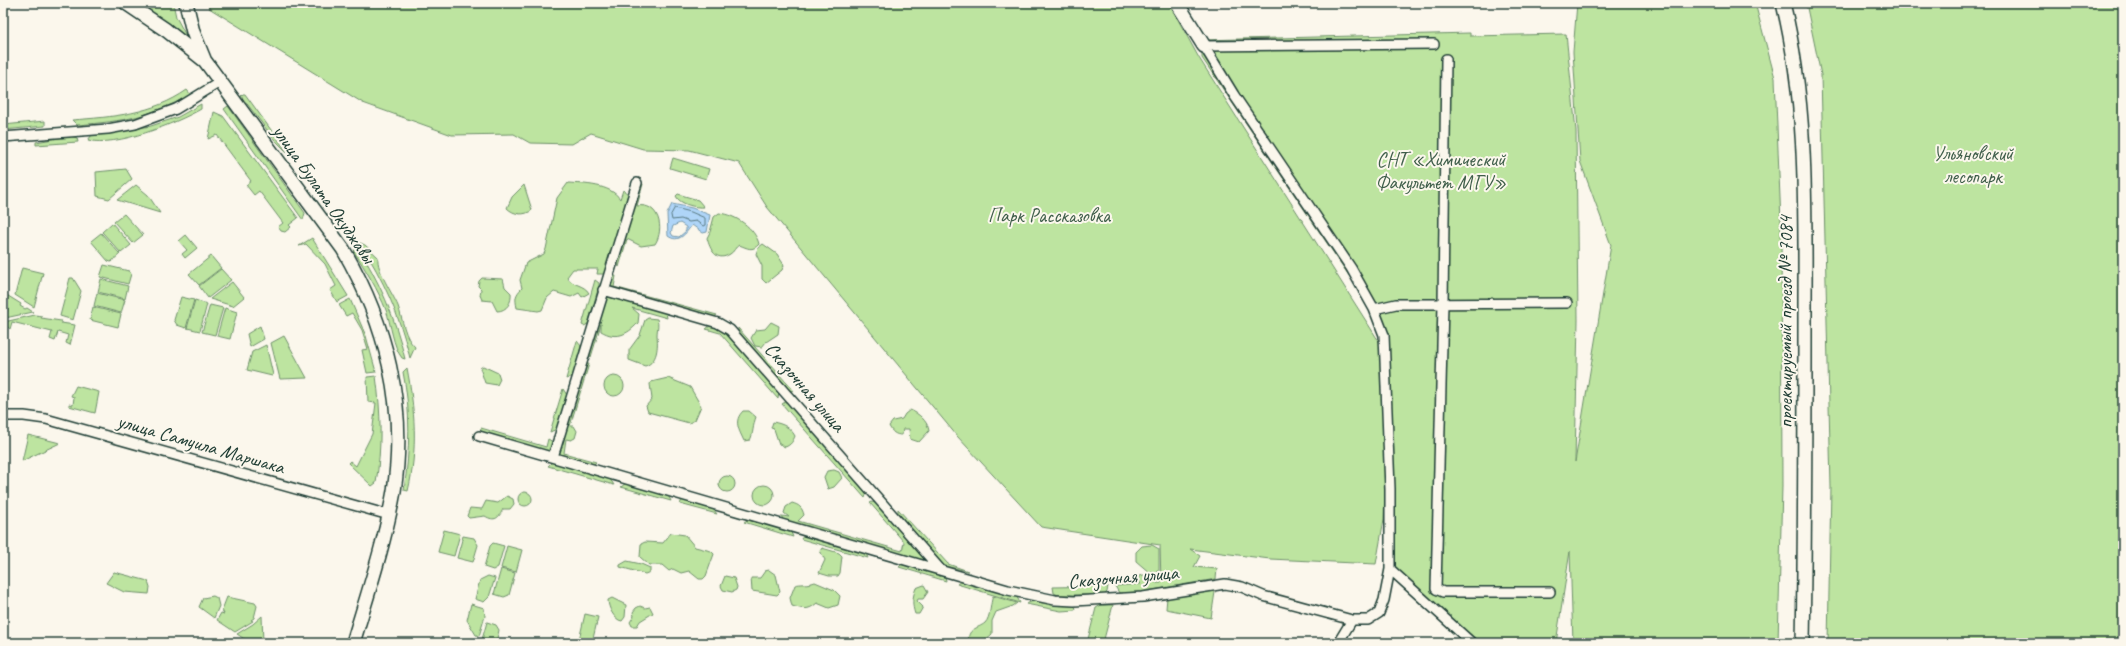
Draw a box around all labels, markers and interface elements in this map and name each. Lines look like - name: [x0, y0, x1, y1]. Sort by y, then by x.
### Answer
- street label: улица Булата Окуджавы: [266, 119, 382, 269]
- park label: Ульяновский лесопарк: [1933, 141, 2015, 189]
- park label: СНТ «Химический Факультет МГУ»: [1375, 147, 1507, 195]
- park label: Парк Рассказовка: [988, 203, 1112, 228]
- street label: проектируемый проезд № 7084: [1773, 214, 1798, 428]
- street label: Сказочная улица: [759, 337, 852, 438]
- street label: улица Самуила Маршака: [114, 408, 289, 480]
- street label: Сказочная улица: [1067, 560, 1180, 594]

